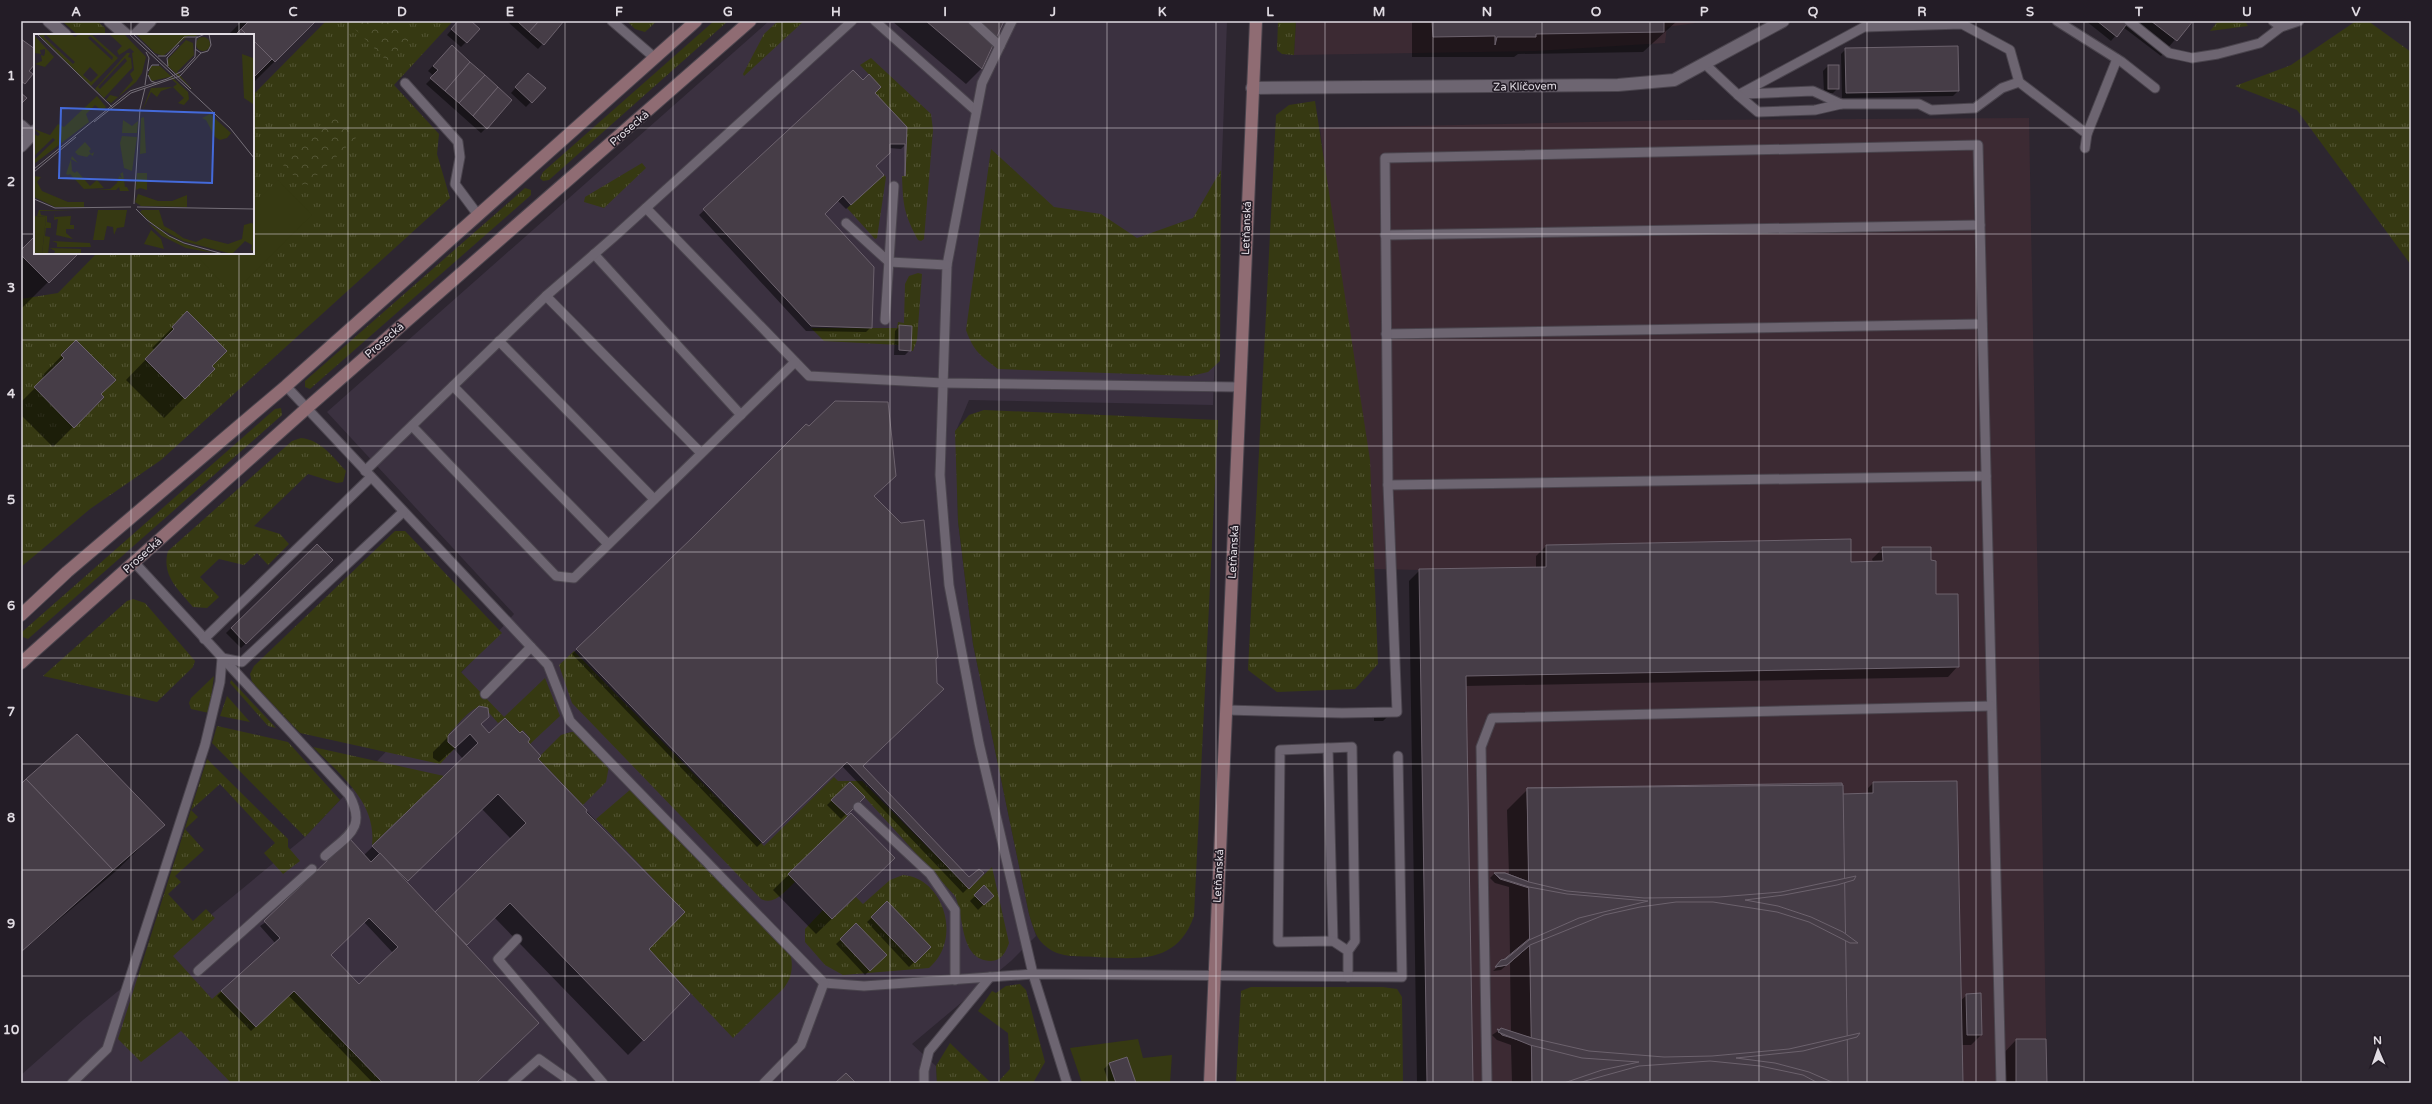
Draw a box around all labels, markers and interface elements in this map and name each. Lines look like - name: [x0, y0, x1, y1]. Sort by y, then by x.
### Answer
- text: A: [71, 4, 81, 20]
- text: B: [180, 4, 190, 20]
- text: C: [288, 4, 298, 20]
- text: D: [397, 4, 407, 20]
- text: E: [506, 4, 514, 20]
- text: F: [615, 4, 623, 20]
- text: G: [723, 4, 733, 20]
- text: H: [831, 4, 841, 20]
- text: I: [943, 4, 947, 20]
- text: J: [1049, 4, 1056, 20]
- text: K: [1158, 4, 1167, 20]
- text: L: [1266, 4, 1274, 20]
- text: M: [1373, 4, 1385, 20]
- text: N: [1482, 4, 1492, 20]
- text: O: [1591, 4, 1602, 20]
- text: P: [1700, 4, 1709, 20]
- text: Q: [1808, 4, 1819, 20]
- text: R: [1917, 4, 1927, 20]
- text: S: [2026, 4, 2034, 20]
- text: T: [2134, 4, 2144, 20]
- text: U: [2242, 4, 2252, 20]
- text: V: [2351, 4, 2361, 20]
- inset map: [34, 34, 254, 254]
- text: 1: [7, 68, 15, 84]
- street label: Za Klíčovem: [1493, 79, 1557, 94]
- street label: Prosecká: [607, 108, 652, 149]
- text: 2: [7, 174, 15, 190]
- street label: Letňanská: [1239, 201, 1254, 255]
- text: 3: [7, 280, 15, 296]
- street label: Prosecká: [362, 320, 407, 361]
- text: 4: [7, 386, 16, 402]
- text: 5: [7, 492, 15, 508]
- street label: Letňanská: [1226, 525, 1241, 579]
- street label: Prosecká: [120, 535, 164, 576]
- text: 6: [7, 598, 15, 614]
- text: 7: [7, 704, 15, 720]
- text: 8: [7, 810, 15, 826]
- street label: Letňanská: [1211, 849, 1226, 903]
- text: 9: [7, 916, 15, 932]
- text: 10: [3, 1022, 19, 1038]
- north arrow: [2358, 1030, 2398, 1070]
- text: N: [2373, 1034, 2382, 1047]

